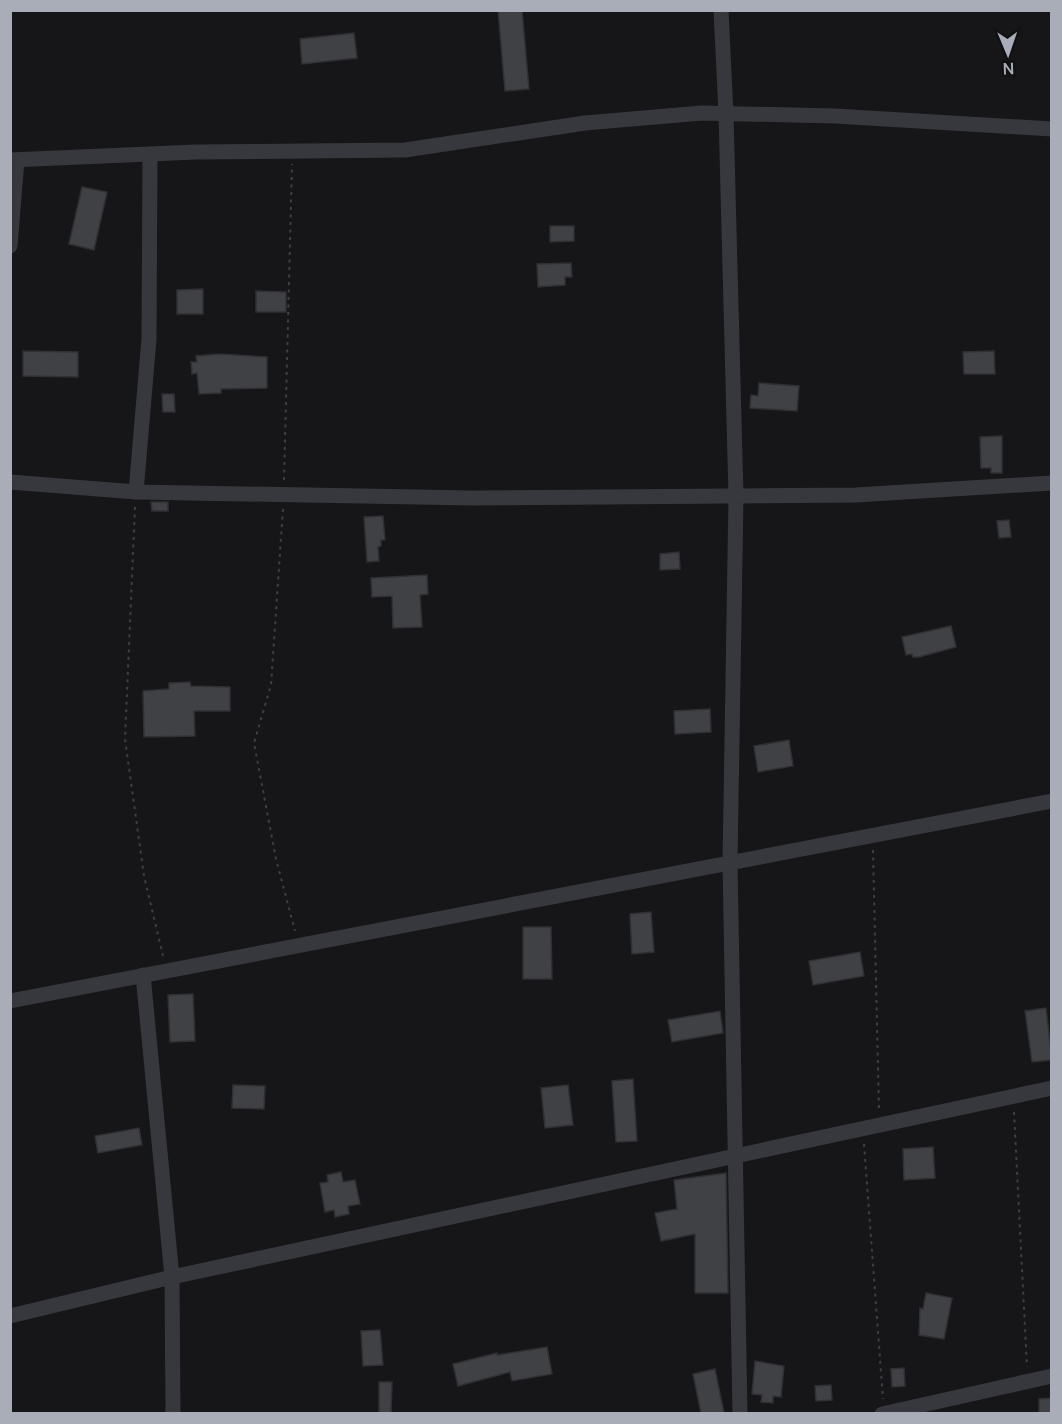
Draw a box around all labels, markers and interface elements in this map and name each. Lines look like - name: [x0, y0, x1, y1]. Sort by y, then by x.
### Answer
- north arrow: [978, 24, 1038, 84]
- text: N: [1002, 58, 1015, 80]

